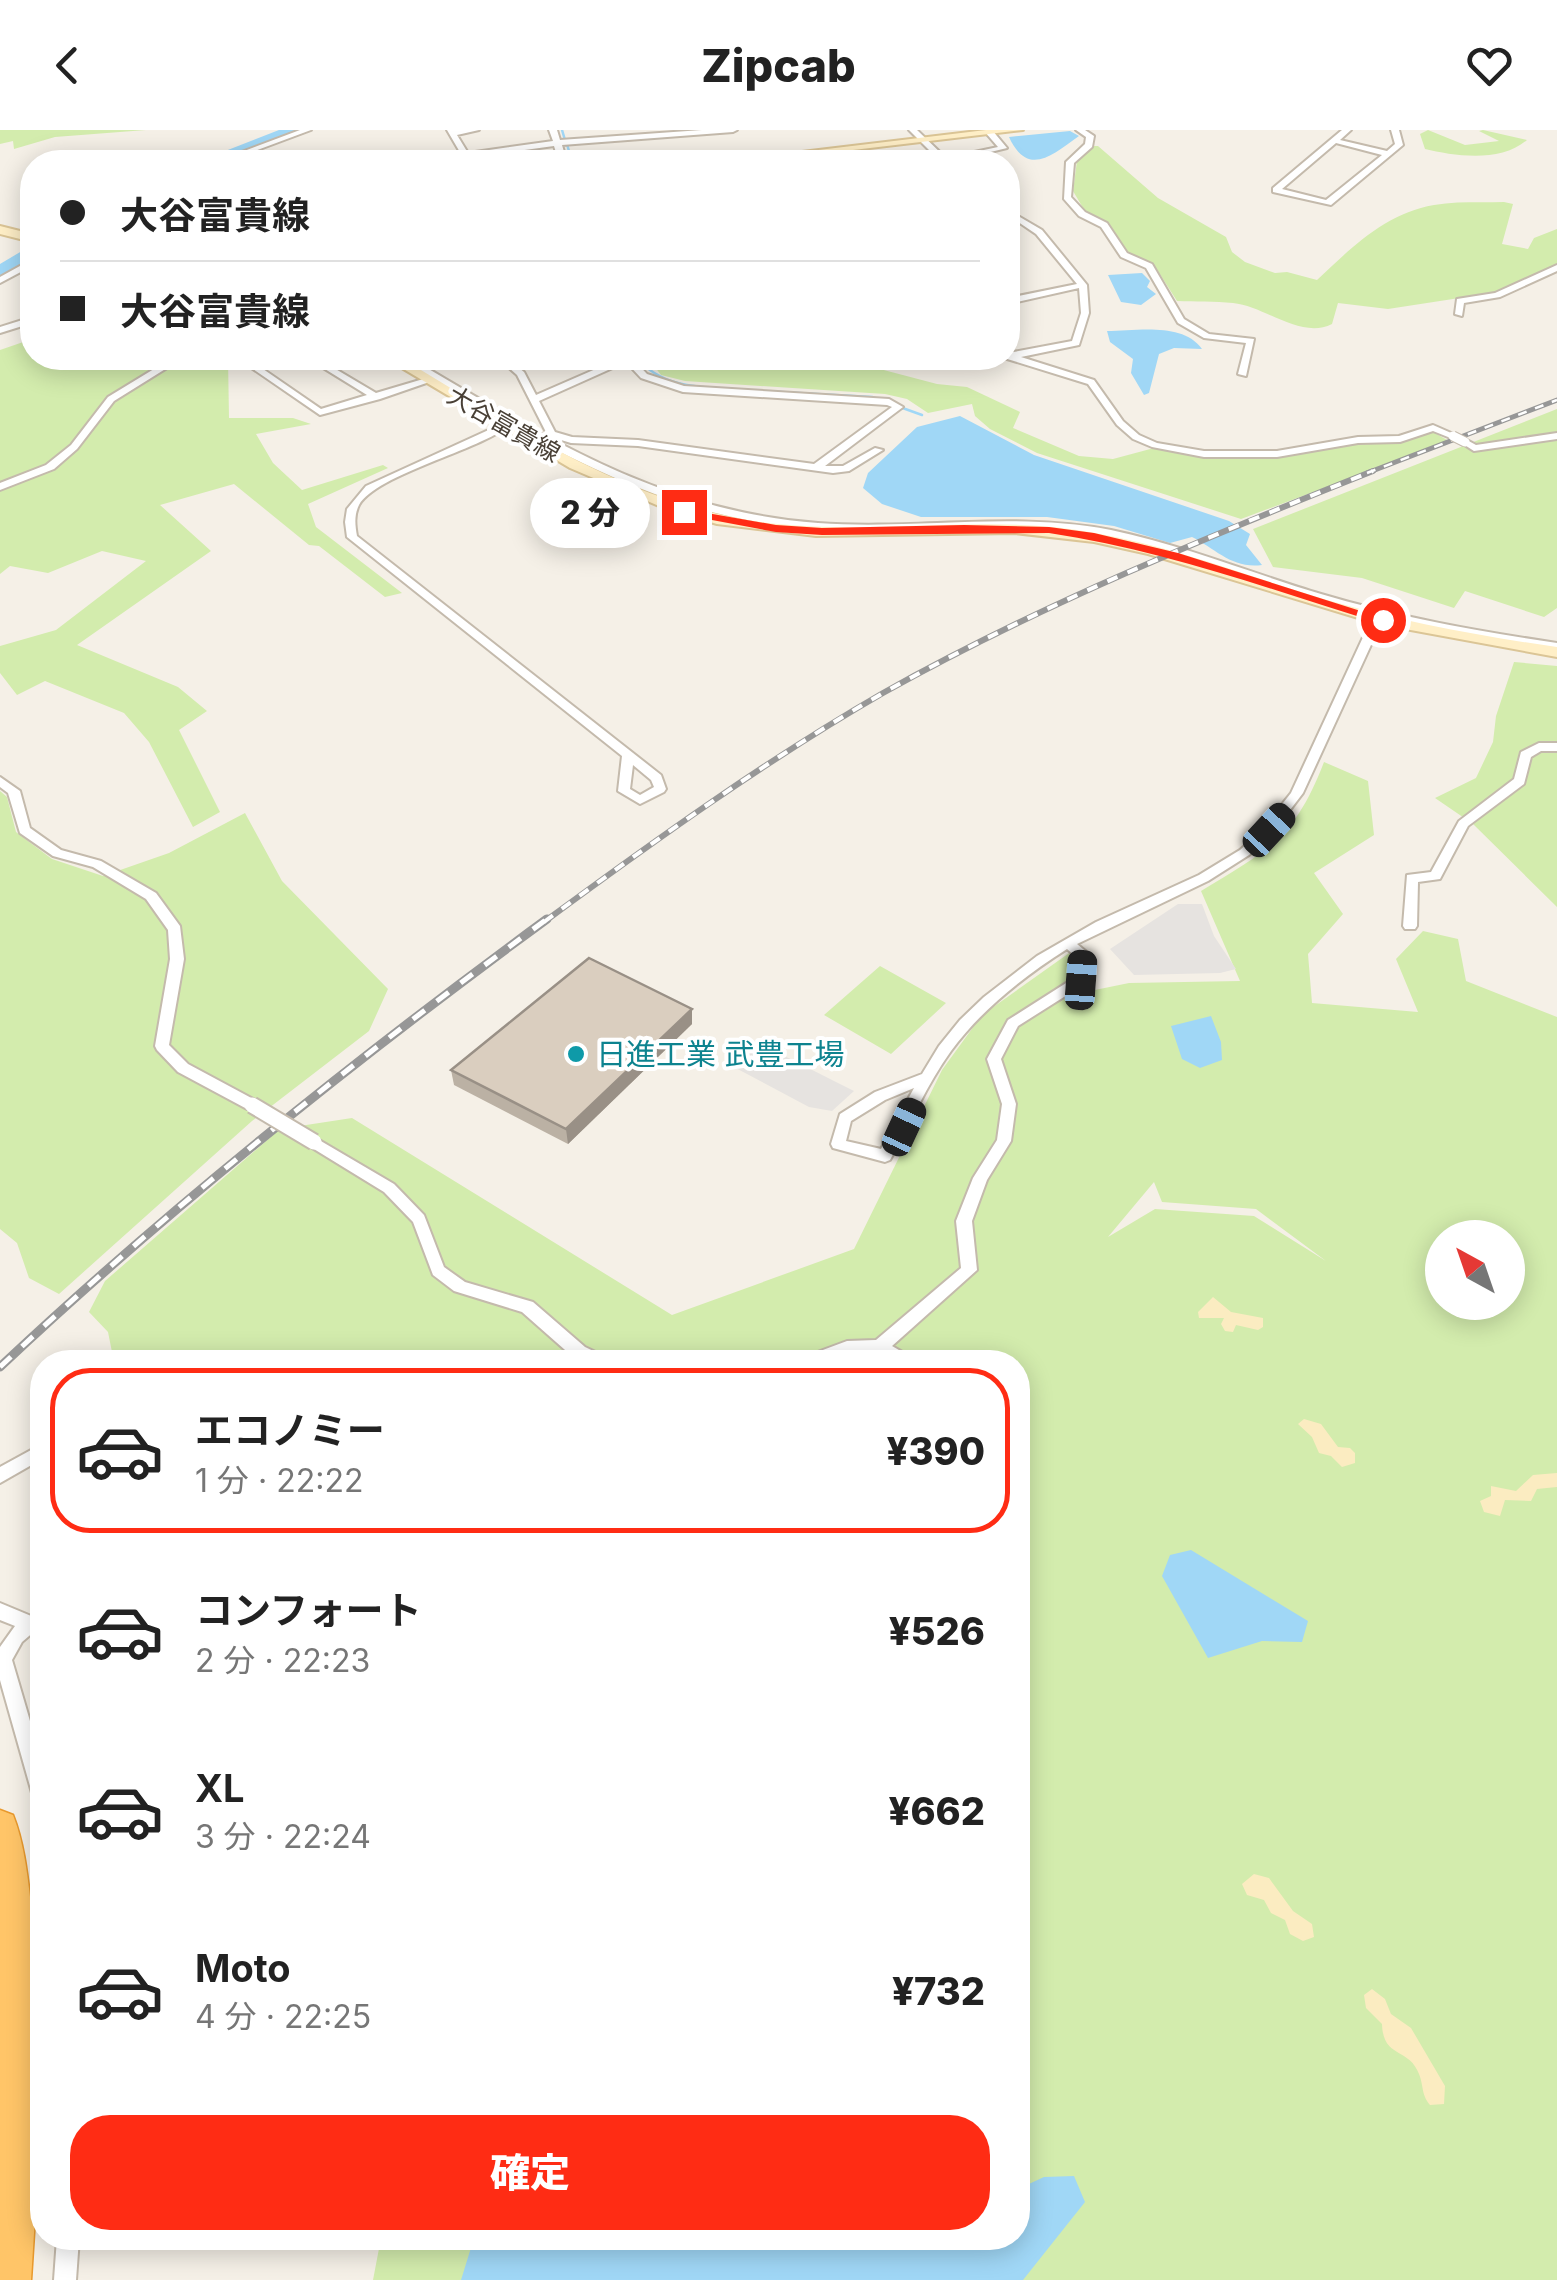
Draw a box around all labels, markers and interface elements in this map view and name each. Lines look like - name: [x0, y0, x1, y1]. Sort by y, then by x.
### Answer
- icon: back: [40, 38, 95, 93]
- text: Zipcab: [701, 38, 856, 93]
- icon: heart: [1462, 38, 1517, 93]
- text: 大谷富貴線: [120, 192, 310, 238]
- text: 大谷富貴線: [120, 288, 310, 334]
- street label: 大谷富貴線: [442, 380, 566, 468]
- callout: 2 分: [529, 477, 649, 547]
- route end: [662, 490, 707, 535]
- text: 2 分: [560, 493, 620, 532]
- route start: [1361, 598, 1406, 643]
- car: [1238, 798, 1300, 862]
- car: [1064, 949, 1098, 1011]
- place label: 日進工業 武豊工場: [596, 1036, 844, 1072]
- marker: 日進工業 武豊工場: [565, 1043, 587, 1065]
- car: [878, 1093, 930, 1161]
- north arrow: [1425, 1220, 1525, 1320]
- map controls: [1425, 1220, 1525, 1320]
- icon: car: [75, 1406, 165, 1496]
- text: エコノミー: [195, 1407, 385, 1453]
- text: ¥390: [887, 1428, 985, 1474]
- text: 1 分 · 22:22: [195, 1461, 364, 1500]
- icon: car: [75, 1586, 165, 1676]
- text: コンフォート: [195, 1587, 422, 1633]
- text: ¥526: [889, 1608, 985, 1654]
- text: 2 分 · 22:23: [195, 1641, 370, 1680]
- text: XL: [195, 1765, 245, 1811]
- icon: car: [75, 1766, 165, 1856]
- text: ¥662: [888, 1788, 985, 1834]
- text: 3 分 · 22:24: [195, 1817, 371, 1856]
- text: Moto: [195, 1945, 291, 1991]
- icon: car: [75, 1946, 165, 2036]
- text: ¥732: [892, 1968, 985, 2014]
- text: 4 分 · 22:25: [195, 1997, 371, 2036]
- button: 確定: [70, 2115, 990, 2230]

